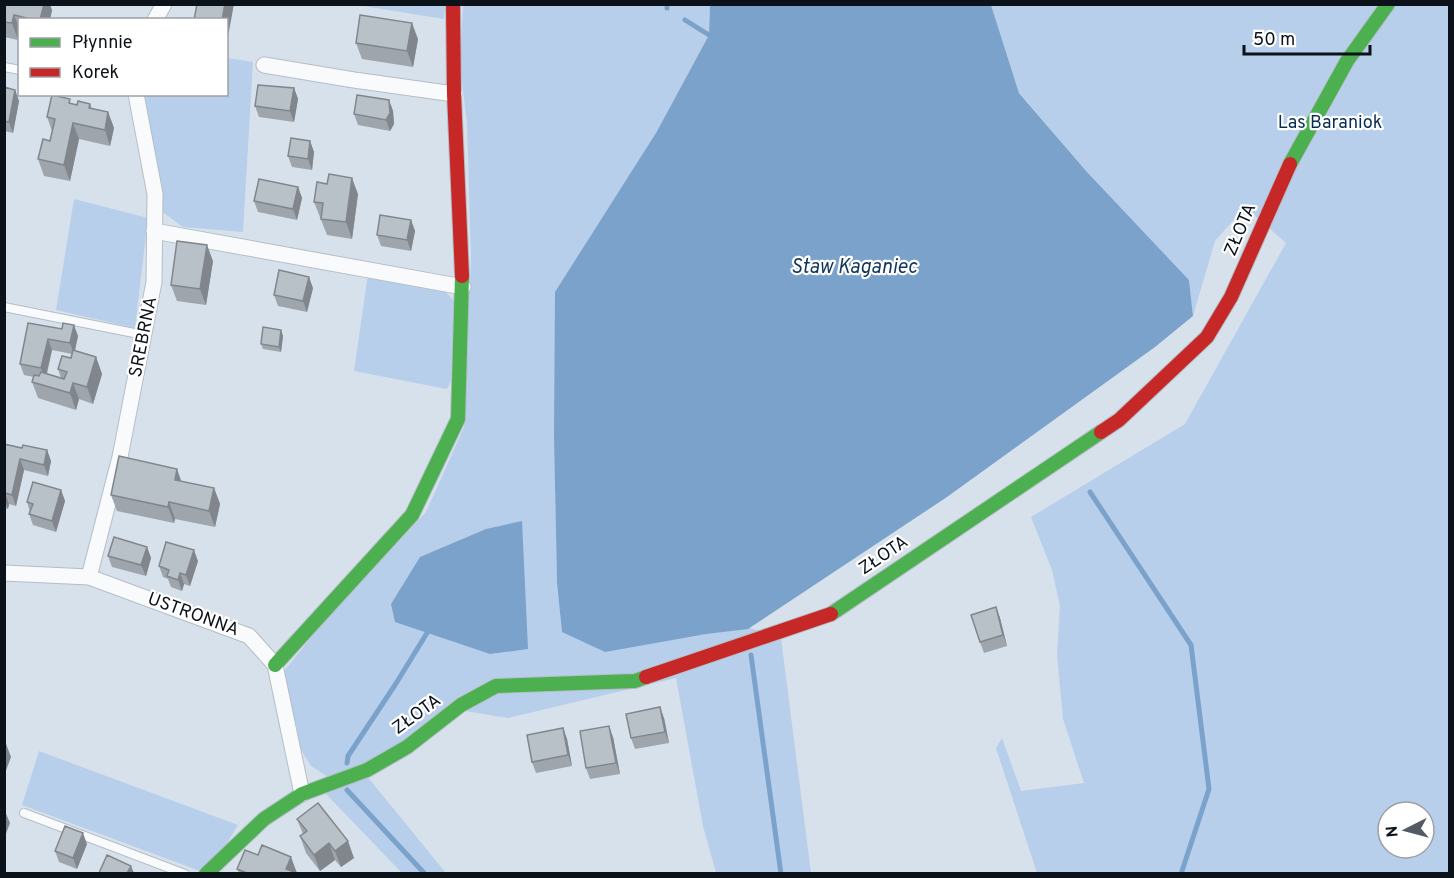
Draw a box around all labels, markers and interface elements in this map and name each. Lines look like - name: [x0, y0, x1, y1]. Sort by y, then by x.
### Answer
- legend: [18, 18, 228, 96]
- scale bar: [1244, 18, 1370, 56]
- text: 50 m: [1253, 29, 1295, 52]
- text: Płynnie: [72, 32, 133, 55]
- text: Korek: [72, 62, 119, 85]
- park label: Las Baraniok: [1278, 112, 1382, 135]
- street label: ZŁOTA: [1220, 200, 1262, 260]
- water label: Staw Kaganiec: [791, 255, 918, 281]
- street label: SREBRNA: [125, 295, 163, 379]
- street label: ZŁOTA: [855, 531, 913, 581]
- street label: USTRONNA: [144, 588, 242, 642]
- street label: ZŁOTA: [388, 690, 446, 740]
- north arrow: [1376, 800, 1436, 860]
- text: N: [1383, 825, 1404, 838]

